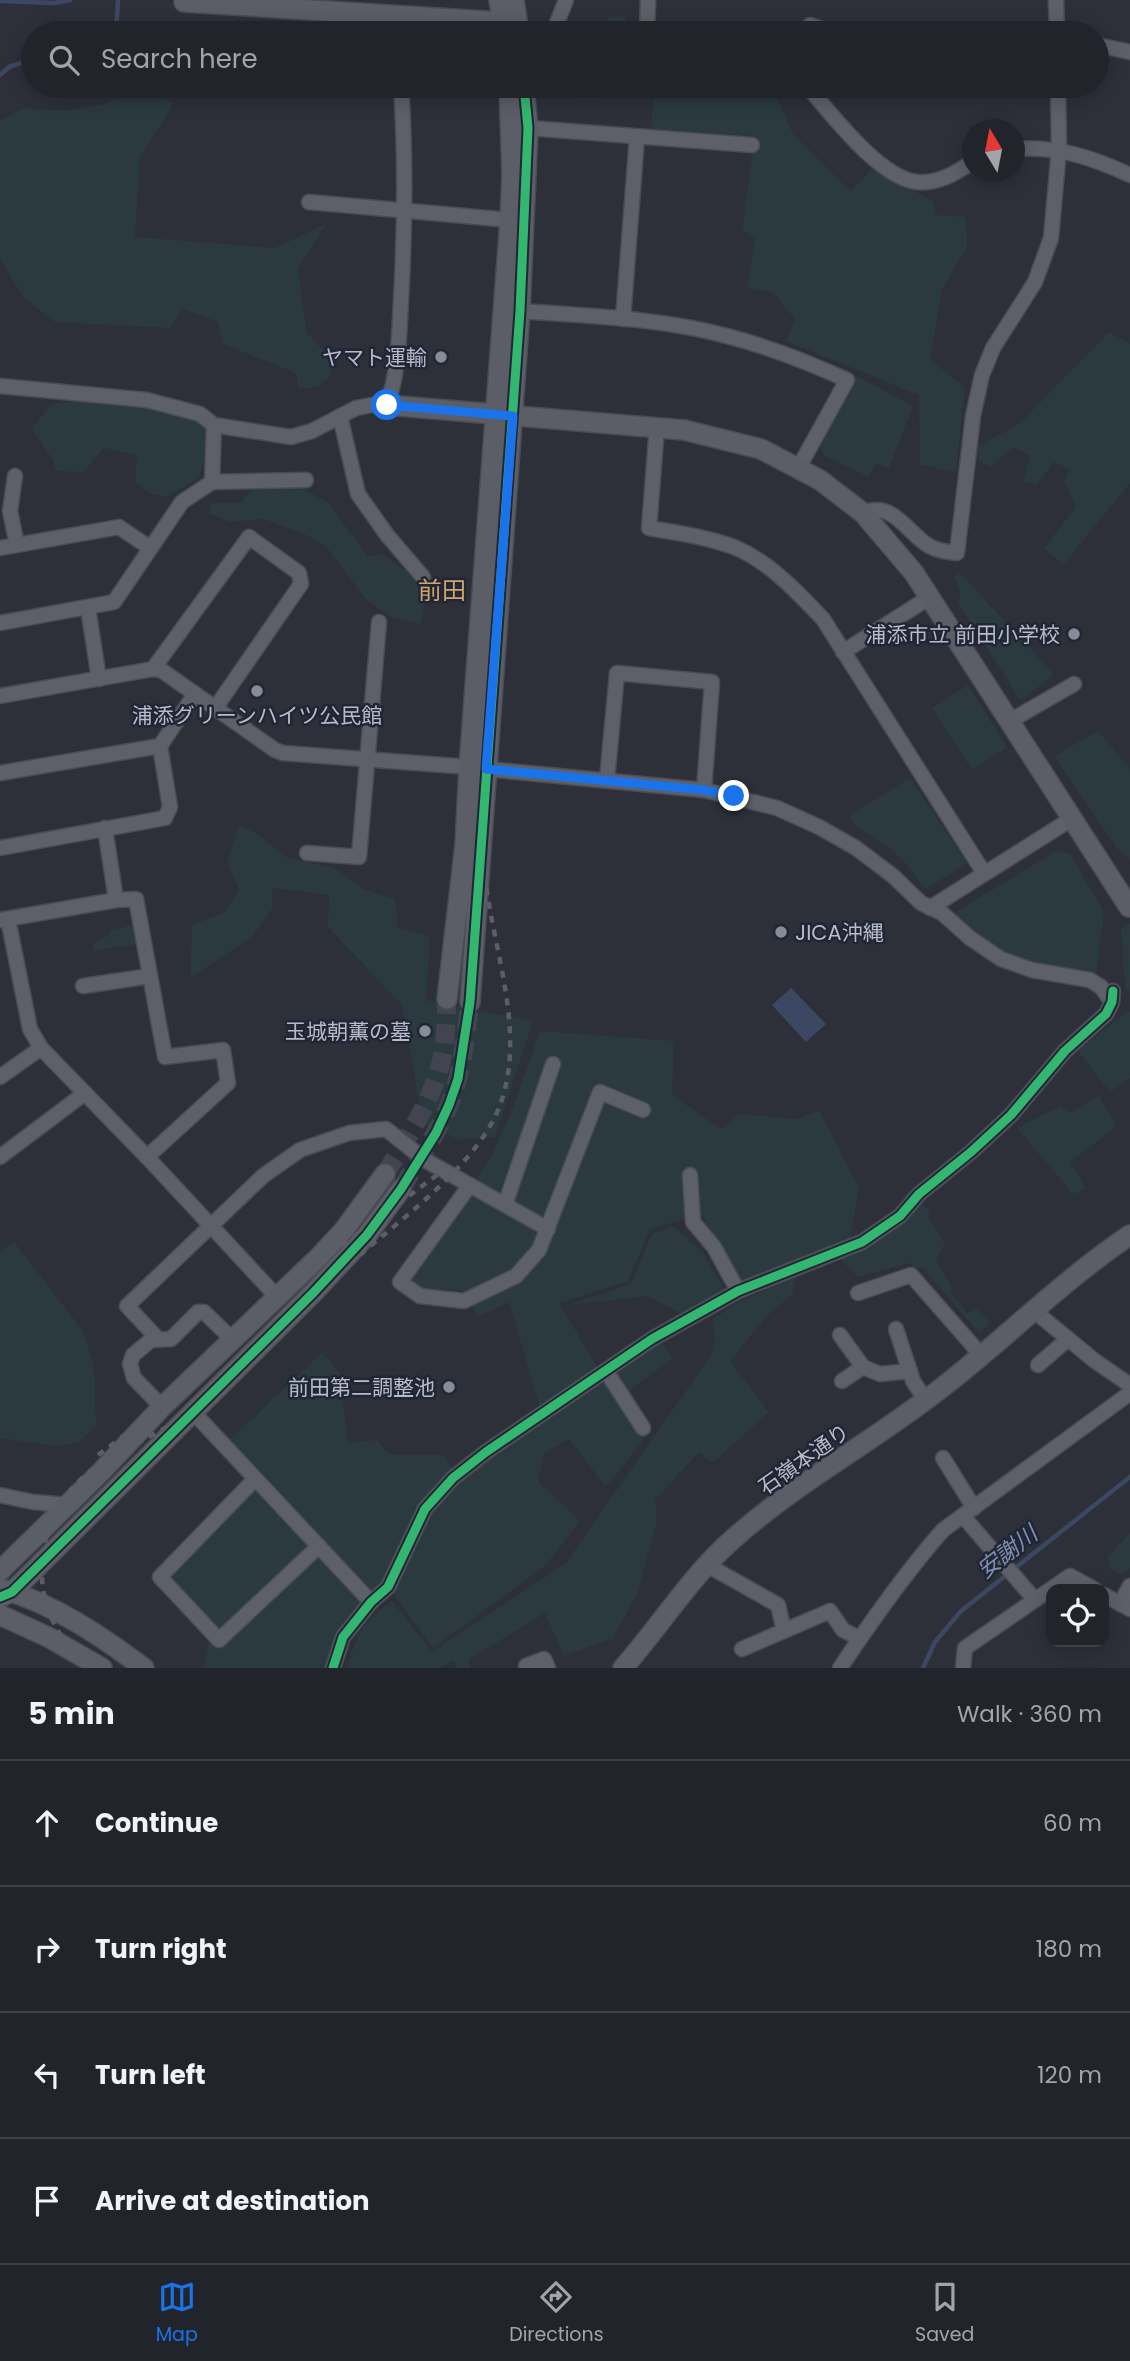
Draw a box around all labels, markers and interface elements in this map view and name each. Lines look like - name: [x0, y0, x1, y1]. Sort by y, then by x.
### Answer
- search box: [21, 21, 1109, 98]
- icon: search: [45, 41, 83, 79]
- text: Search here: [101, 41, 258, 77]
- north arrow: [962, 119, 1025, 182]
- place label: ヤマト運輸: [322, 343, 427, 372]
- marker: ヤマト運輸: [433, 349, 449, 365]
- route start: [371, 389, 402, 420]
- district label: 前田: [418, 574, 466, 607]
- place label: 浦添市立 前田小学校: [865, 620, 1060, 649]
- marker: 浦添市立 前田小学校: [1066, 626, 1082, 642]
- marker: 浦添グリーンハイツ公民館: [249, 683, 265, 699]
- place label: 浦添グリーンハイツ公民館: [132, 701, 382, 730]
- route end: [718, 780, 749, 811]
- place label: JICA沖縄: [795, 918, 884, 947]
- marker: JICA沖縄: [773, 924, 789, 940]
- place label: 玉城朝薫の墓: [285, 1017, 411, 1046]
- marker: 玉城朝薫の墓: [417, 1023, 433, 1039]
- place label: 前田第二調整池: [288, 1373, 435, 1402]
- marker: 前田第二調整池: [441, 1379, 457, 1395]
- street label: 石嶺本通り: [753, 1417, 855, 1501]
- water label: 安謝川: [970, 1516, 1046, 1586]
- map controls: [1046, 1584, 1109, 1647]
- button: locate: [1046, 1584, 1109, 1647]
- text: 5 min: [28, 1692, 115, 1735]
- text: Walk · 360 m: [957, 1698, 1102, 1730]
- icon: ahead: [28, 1804, 66, 1842]
- text: Continue: [95, 1805, 218, 1841]
- text: 60 m: [1043, 1807, 1102, 1839]
- icon: right: [28, 1930, 66, 1968]
- text: Turn right: [95, 1931, 227, 1967]
- text: 180 m: [1036, 1933, 1102, 1965]
- icon: left: [28, 2056, 66, 2094]
- text: Turn left: [95, 2057, 206, 2093]
- text: 120 m: [1037, 2059, 1102, 2091]
- icon: arrive: [28, 2182, 66, 2220]
- text: Arrive at destination: [95, 2183, 370, 2219]
- tab: Map: [156, 2278, 198, 2349]
- tab: Directions: [509, 2278, 604, 2349]
- tab: Saved: [915, 2278, 974, 2349]

